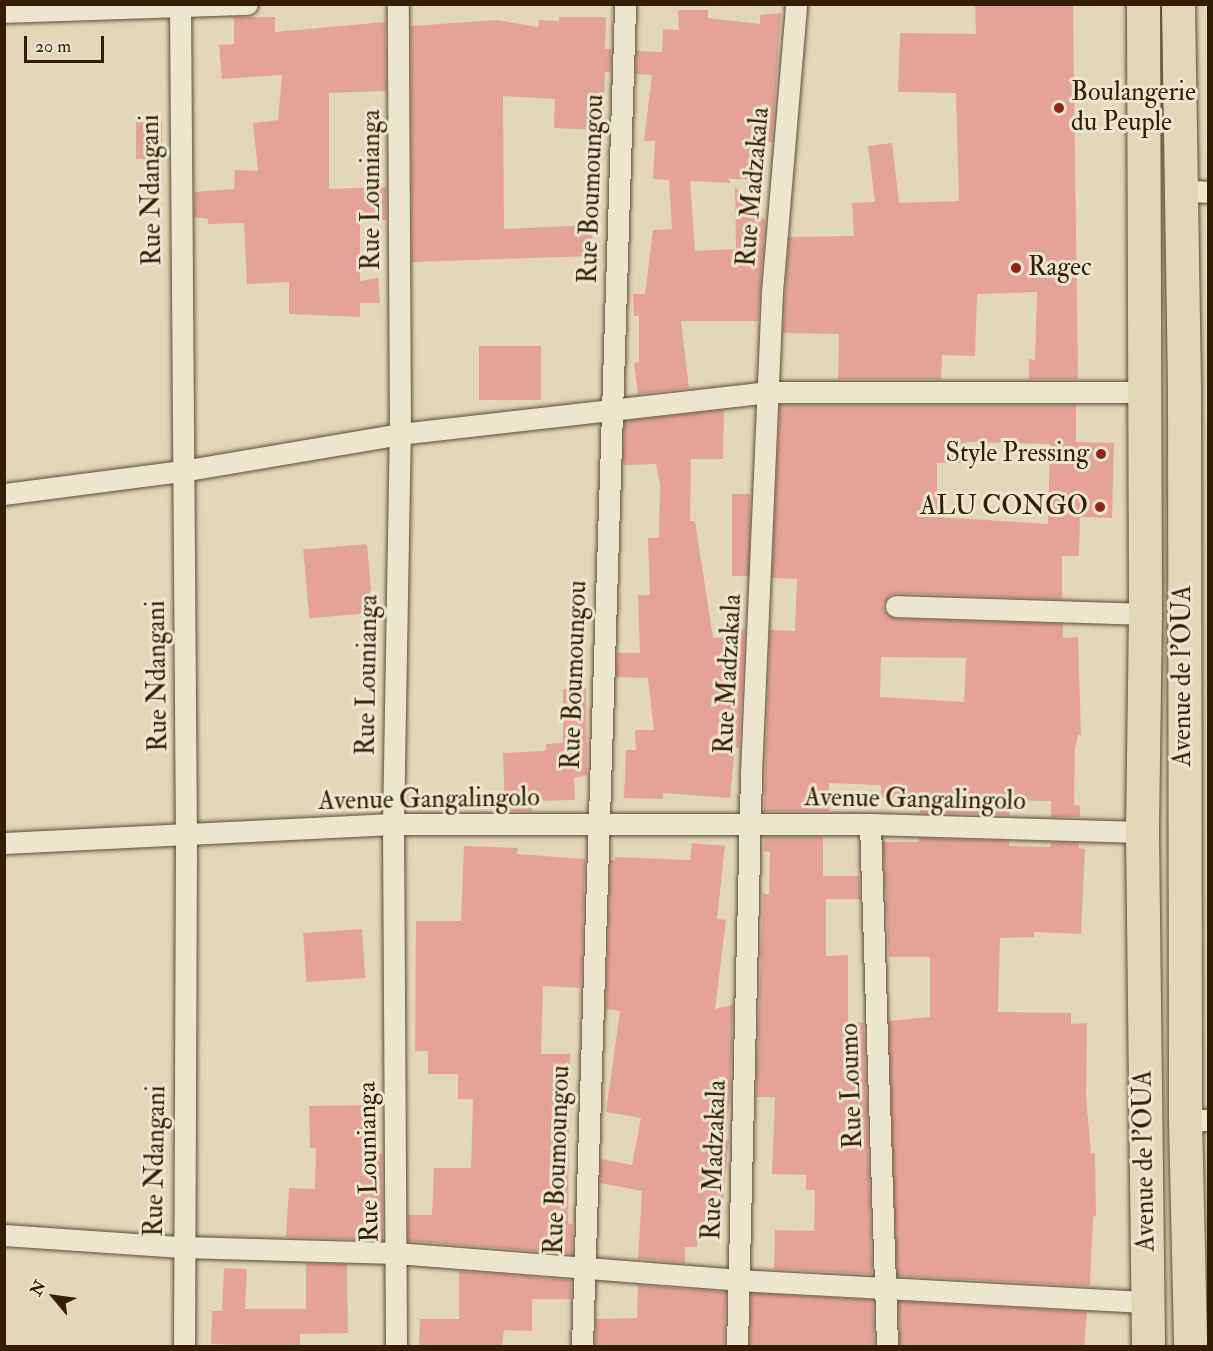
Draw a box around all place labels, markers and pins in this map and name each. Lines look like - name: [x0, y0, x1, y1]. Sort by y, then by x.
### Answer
- place label: Boulangerie du Peuple: [1071, 77, 1196, 138]
- marker: Boulangerie du Peuple: [1052, 101, 1066, 115]
- place label: Ragec: [1028, 252, 1091, 284]
- marker: Ragec: [1009, 261, 1023, 275]
- place label: Style Pressing: [946, 438, 1089, 470]
- marker: Style Pressing: [1094, 447, 1108, 461]
- place label: ALU CONGO: [920, 491, 1088, 523]
- marker: ALU CONGO: [1093, 500, 1107, 514]

